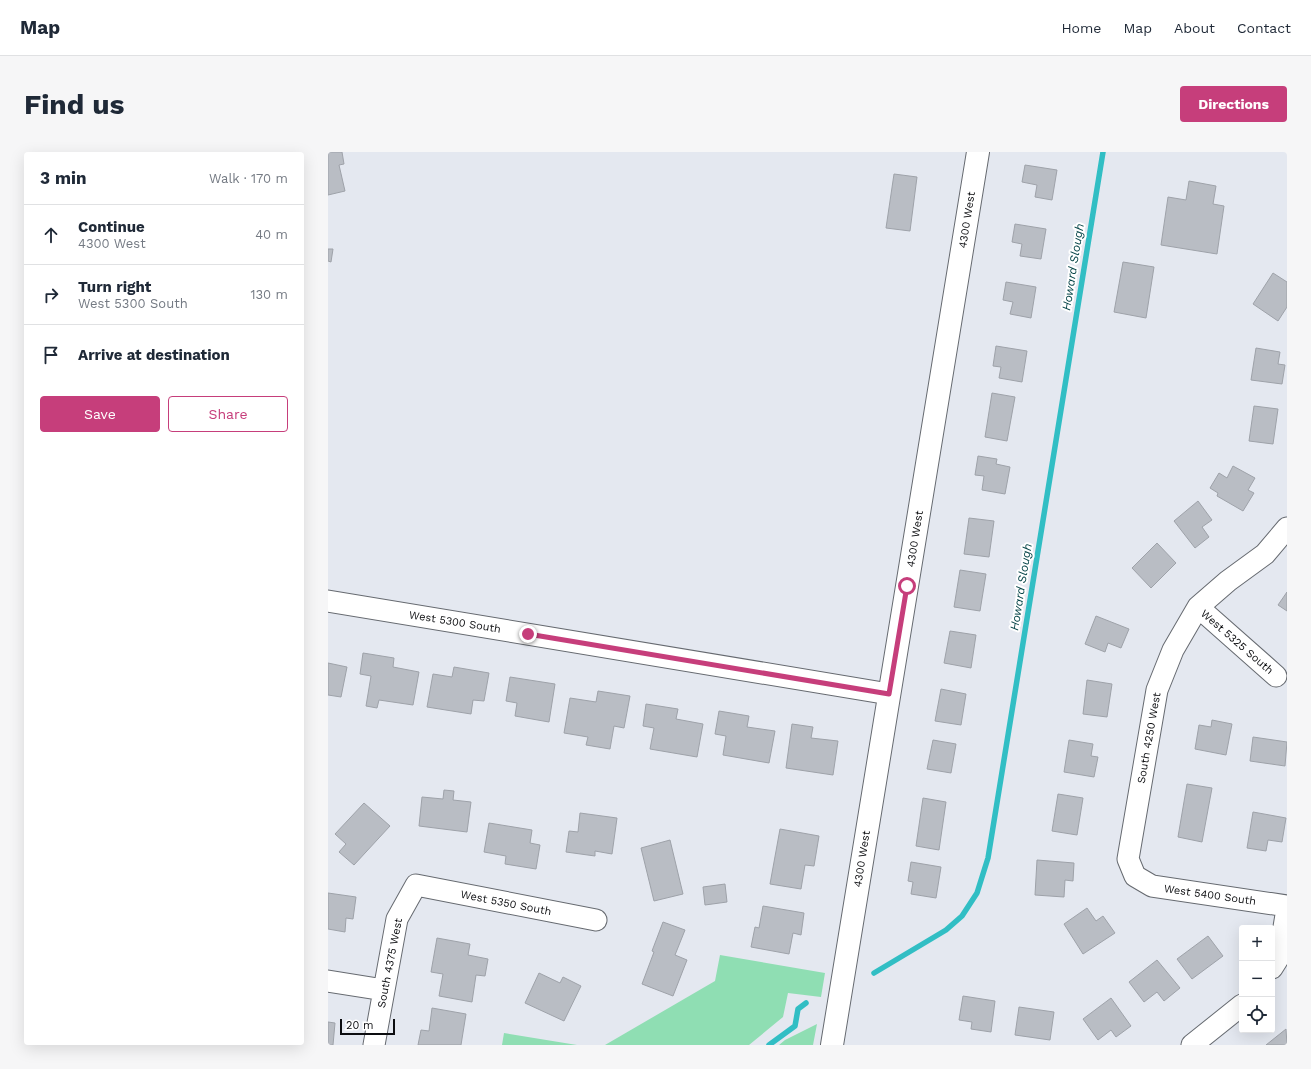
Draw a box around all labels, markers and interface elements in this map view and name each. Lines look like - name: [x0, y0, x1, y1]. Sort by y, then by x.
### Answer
- text: Map: [20, 16, 60, 39]
- text: Home: [1061, 20, 1101, 36]
- text: Map: [1123, 20, 1152, 36]
- text: About: [1174, 20, 1215, 36]
- text: Contact: [1237, 20, 1291, 36]
- button: Directions: [1180, 86, 1287, 122]
- text: Find us: [24, 88, 124, 121]
- text: 3 min: [40, 168, 86, 188]
- text: Walk · 170 m: [209, 171, 288, 186]
- street label: 4300 West: [956, 190, 978, 249]
- text: Continue: [78, 218, 145, 236]
- water label: Howard Slough: [1059, 222, 1087, 312]
- icon: ahead: [40, 224, 62, 246]
- text: 40 m: [255, 227, 288, 242]
- text: 4300 West: [78, 236, 146, 251]
- text: Turn right: [78, 278, 151, 296]
- icon: right: [40, 284, 62, 306]
- text: 130 m: [250, 287, 288, 302]
- text: West 5300 South: [78, 296, 188, 311]
- icon: arrive: [40, 344, 62, 366]
- text: Arrive at destination: [78, 346, 230, 364]
- button: Save: [40, 396, 160, 432]
- button: Share: [168, 396, 288, 432]
- street label: 4300 West: [904, 509, 926, 568]
- water label: Howard Slough: [1007, 542, 1035, 632]
- route start: [898, 577, 916, 595]
- street label: West 5325 South: [1198, 607, 1276, 677]
- street label: West 5300 South: [408, 608, 502, 636]
- route end: [519, 625, 537, 643]
- street label: South 4250 West: [1135, 691, 1163, 785]
- street label: 4300 West: [851, 829, 873, 888]
- street label: West 5400 South: [1163, 882, 1257, 908]
- street label: West 5350 South: [459, 888, 553, 918]
- street label: South 4375 West: [375, 917, 405, 1009]
- map controls: [1239, 925, 1275, 1033]
- button: +: [1239, 925, 1275, 961]
- button: −: [1239, 961, 1275, 997]
- button: locate: [1239, 997, 1275, 1033]
- scale bar: [340, 1017, 395, 1036]
- text: 20 m: [346, 1019, 374, 1032]

